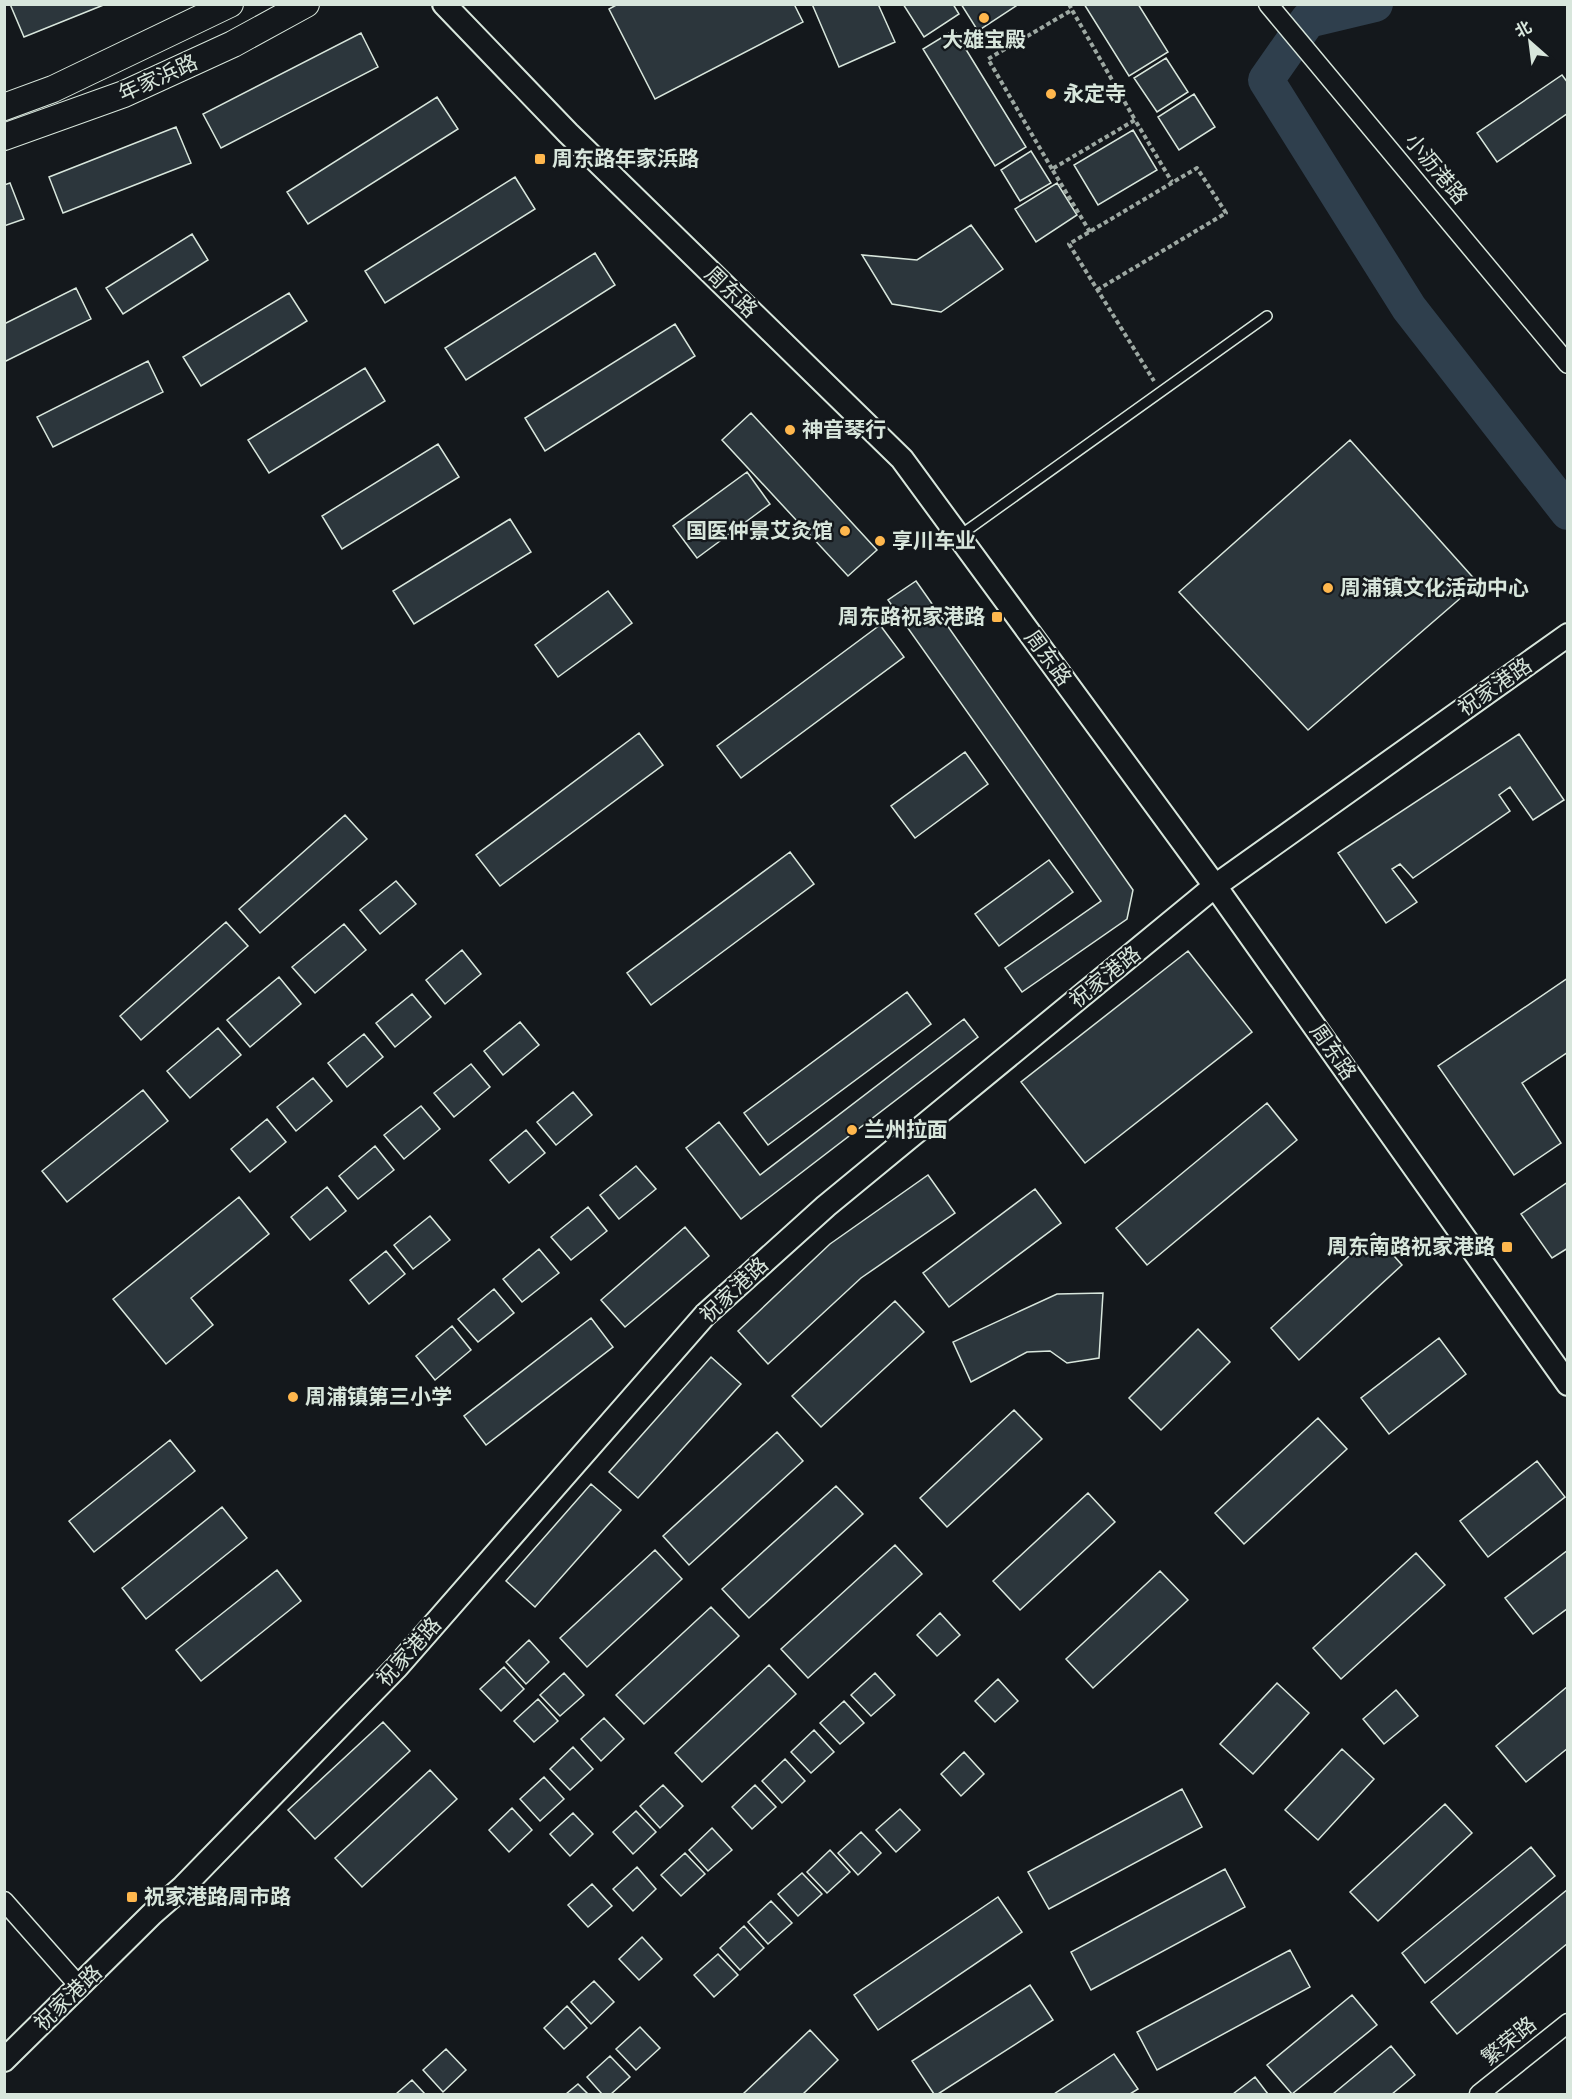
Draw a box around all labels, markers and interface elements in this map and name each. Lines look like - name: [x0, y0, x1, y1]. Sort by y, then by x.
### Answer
- marker: 大雄宝殿: [977, 11, 991, 25]
- north arrow: [1500, 12, 1560, 72]
- text: 北: [1512, 18, 1534, 40]
- place label: 大雄宝殿: [942, 28, 1026, 51]
- street label: 年家浜路: [115, 50, 201, 105]
- place label: 永定寺: [1063, 82, 1126, 105]
- marker: 永定寺: [1044, 87, 1058, 101]
- street label: 小沥港路: [1401, 129, 1472, 208]
- place label: 周东路年家浜路: [552, 147, 699, 170]
- marker: 周东路年家浜路: [533, 152, 547, 166]
- street label: 周东路: [701, 261, 762, 322]
- place label: 神音琴行: [802, 418, 886, 441]
- marker: 神音琴行: [783, 423, 797, 437]
- place label: 国医仲景艾灸馆: [686, 519, 833, 542]
- marker: 国医仲景艾灸馆: [838, 524, 852, 538]
- place label: 享川车业: [892, 529, 976, 552]
- marker: 享川车业: [873, 534, 887, 548]
- place label: 周浦镇文化活动中心: [1340, 576, 1529, 599]
- marker: 周浦镇文化活动中心: [1321, 581, 1335, 595]
- place label: 周东路祝家港路: [838, 605, 985, 628]
- marker: 周东路祝家港路: [990, 610, 1004, 624]
- street label: 周东路: [1021, 625, 1076, 690]
- street label: 祝家港路: [1454, 653, 1536, 720]
- street label: 祝家港路: [1065, 941, 1145, 1012]
- street label: 周东路: [1306, 1019, 1361, 1084]
- place label: 兰州拉面: [864, 1118, 948, 1141]
- marker: 兰州拉面: [845, 1123, 859, 1137]
- place label: 周东南路祝家港路: [1327, 1235, 1495, 1258]
- marker: 周东南路祝家港路: [1500, 1240, 1514, 1254]
- street label: 祝家港路: [695, 1253, 772, 1327]
- place label: 周浦镇第三小学: [305, 1385, 452, 1408]
- marker: 周浦镇第三小学: [286, 1390, 300, 1404]
- street label: 祝家港路: [372, 1613, 445, 1691]
- place label: 祝家港路周市路: [144, 1885, 291, 1908]
- marker: 祝家港路周市路: [125, 1890, 139, 1904]
- street label: 祝家港路: [29, 1960, 106, 2035]
- street label: 繁荣路: [1477, 2012, 1540, 2069]

